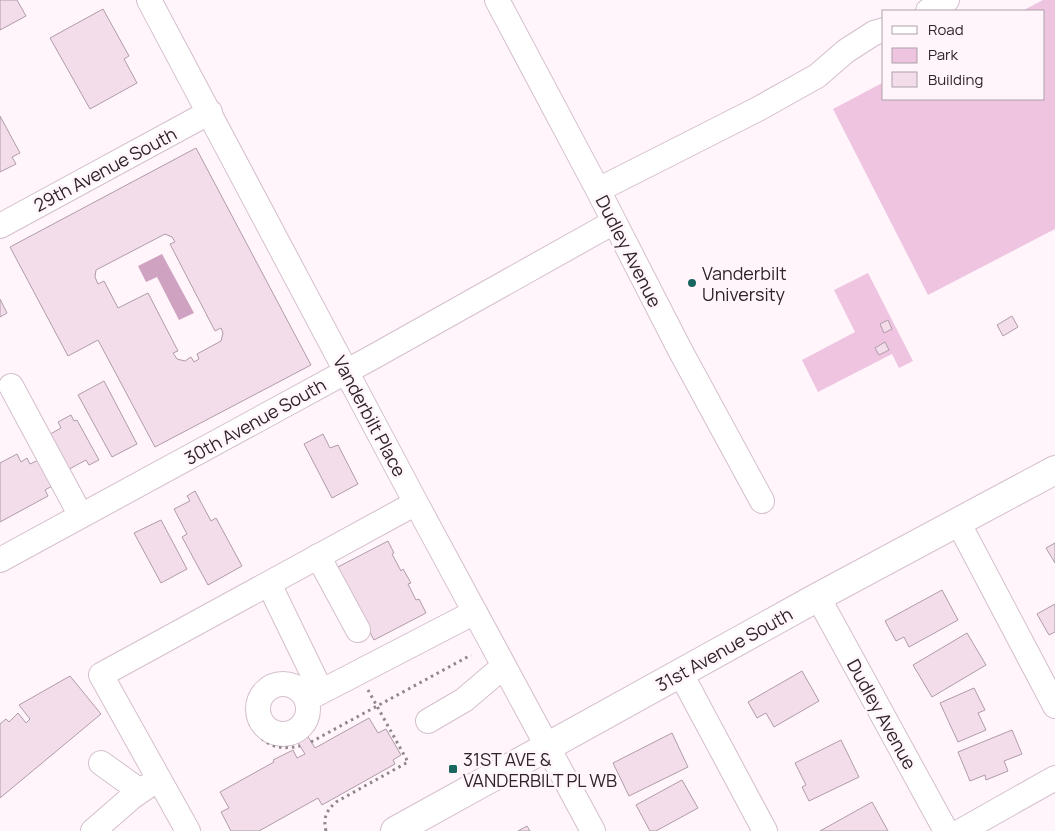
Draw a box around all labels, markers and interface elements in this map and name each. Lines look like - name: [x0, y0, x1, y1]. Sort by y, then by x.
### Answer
- legend: [882, 10, 1045, 100]
- text: Road: [928, 19, 964, 40]
- text: Park: [928, 44, 958, 65]
- text: Building: [928, 69, 983, 90]
- street label: 29th Avenue South: [29, 121, 181, 217]
- street label: Dudley Avenue: [590, 191, 668, 311]
- place label: Vanderbilt University: [702, 261, 787, 306]
- marker: Vanderbilt University: [686, 277, 698, 289]
- street label: Vanderbilt Place: [328, 351, 412, 481]
- street label: 30th Avenue South: [180, 372, 330, 470]
- street label: 31st Avenue South: [651, 601, 797, 697]
- street label: Dudley Avenue: [842, 655, 922, 773]
- place label: 31ST AVE & VANDERBILT PL WB: [463, 747, 617, 792]
- marker: 31ST AVE & VANDERBILT PL WB: [447, 763, 459, 775]

